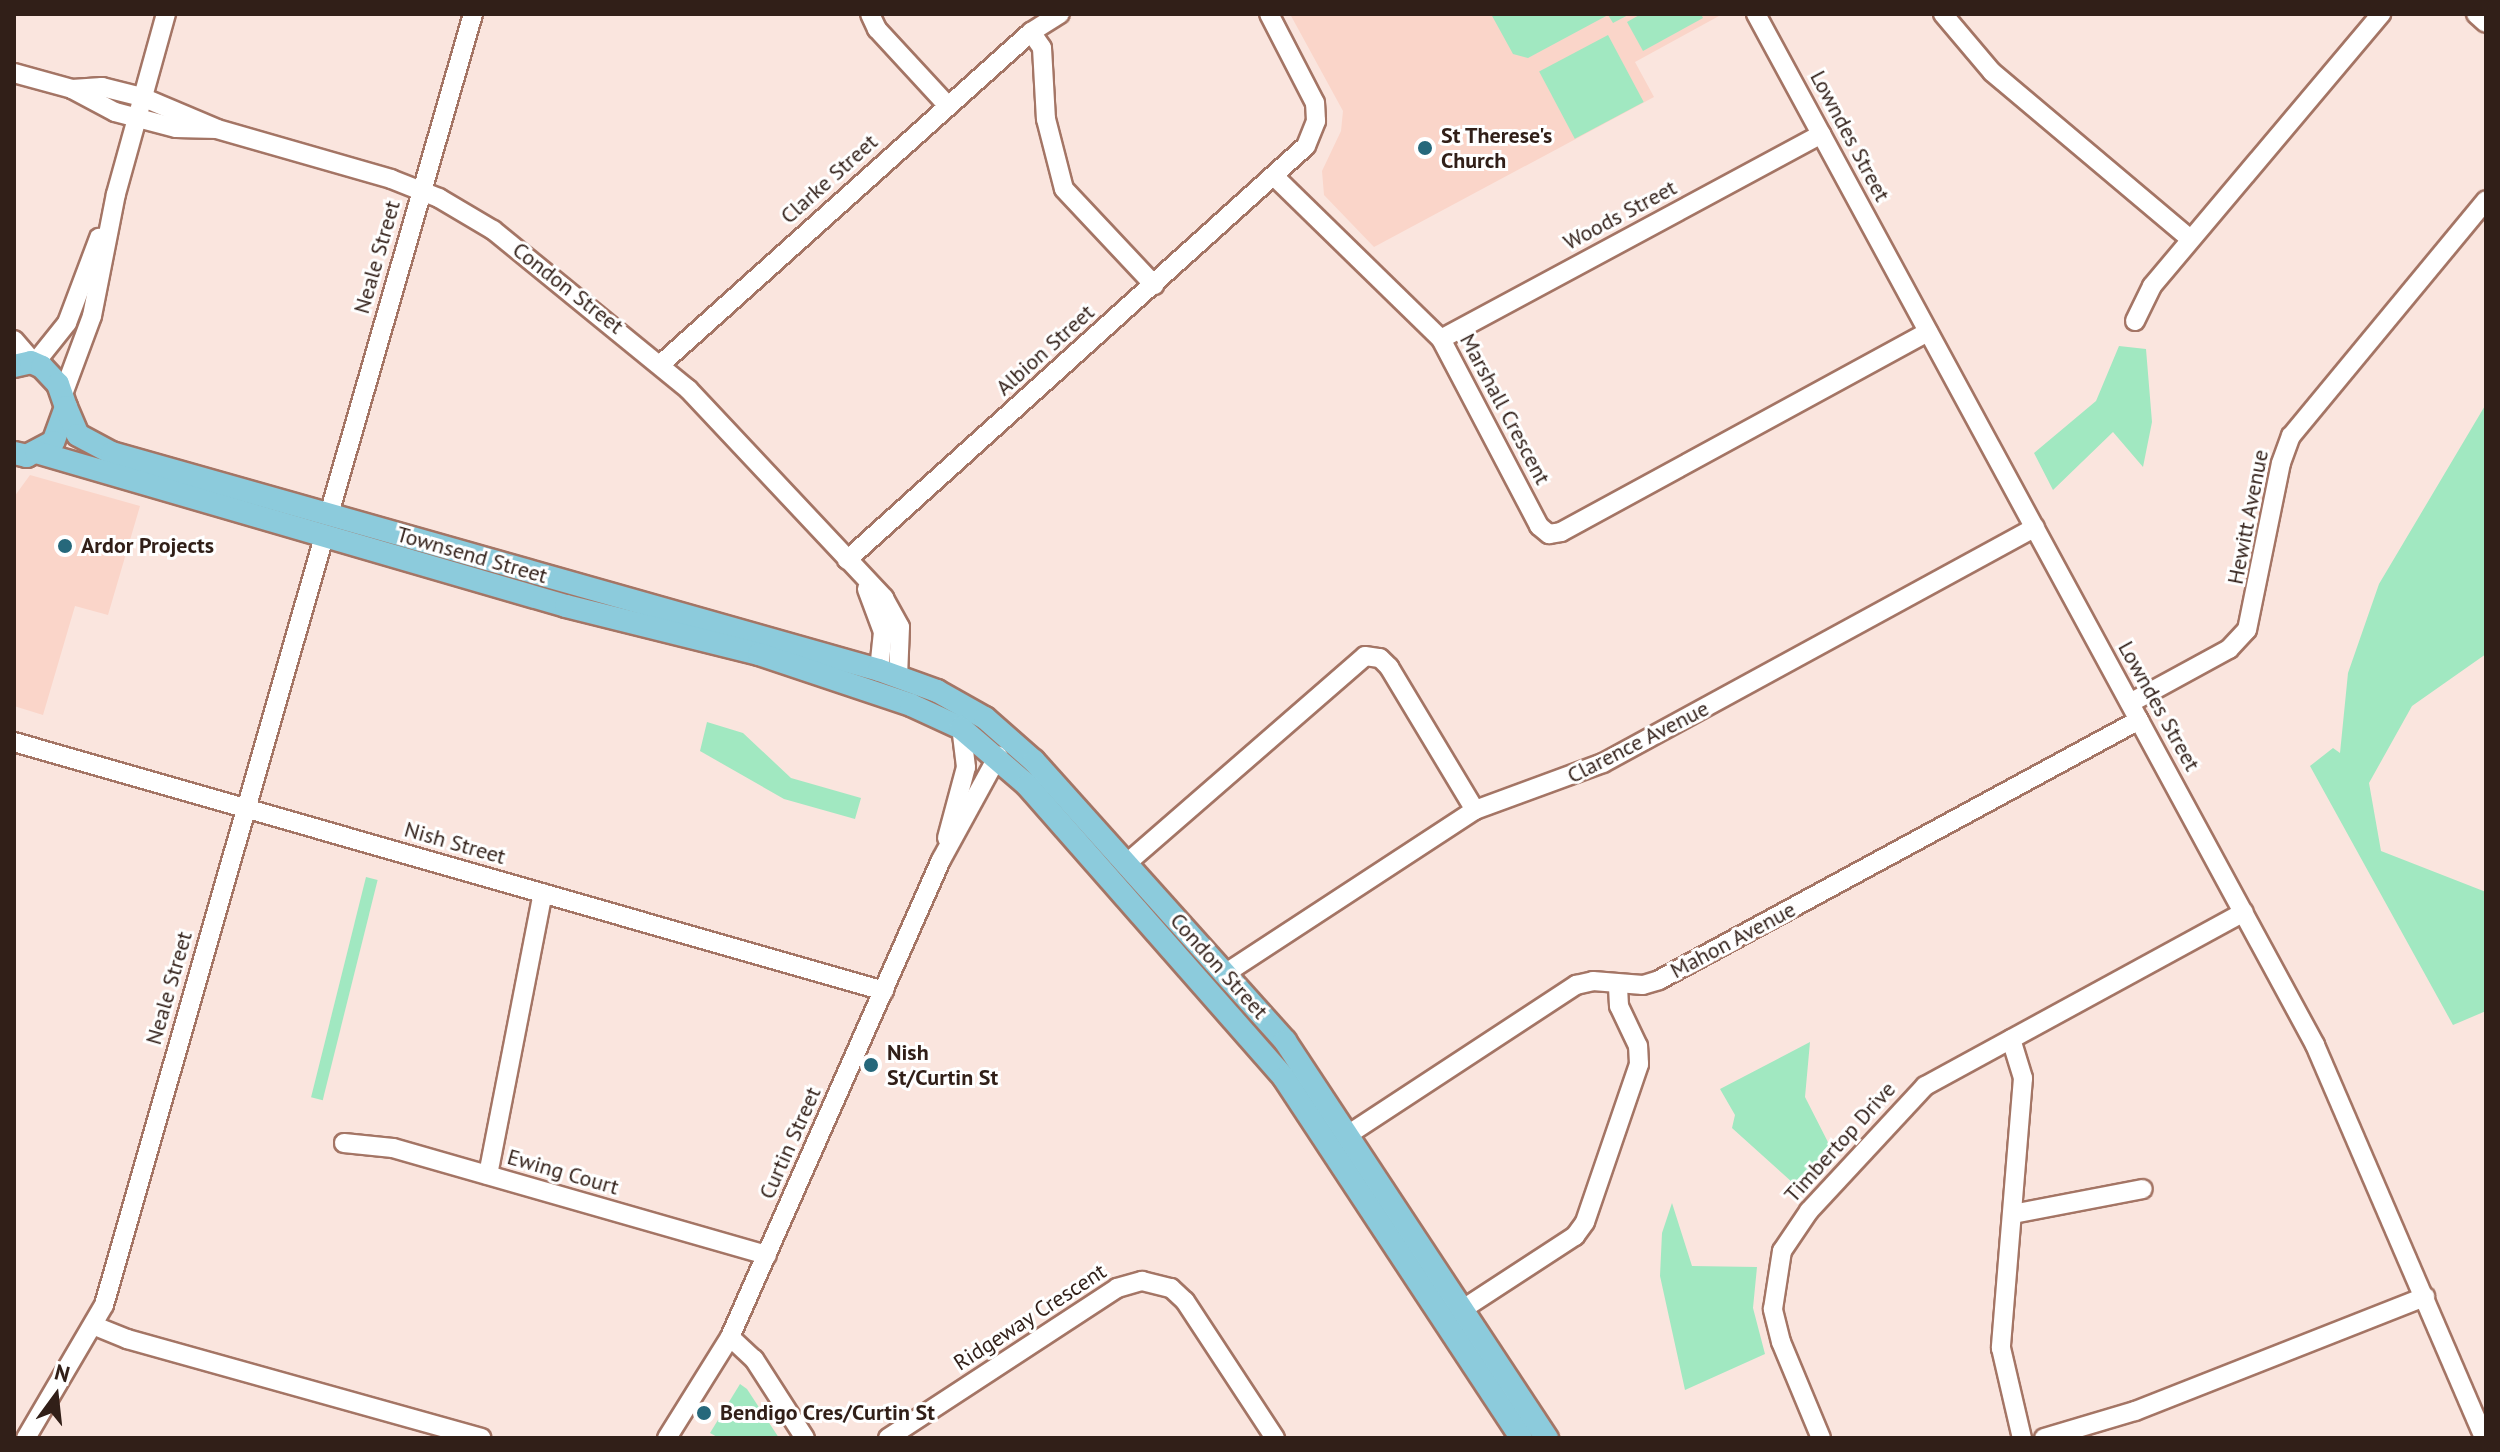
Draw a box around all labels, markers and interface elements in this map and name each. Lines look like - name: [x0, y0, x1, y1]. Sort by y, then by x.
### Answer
- street label: Lowndes Street: [1805, 66, 1895, 206]
- place label: St Therese's Church: [1441, 122, 1553, 174]
- street label: Clarke Street: [775, 129, 883, 229]
- marker: St Therese's Church: [1416, 139, 1434, 157]
- street label: Woods Street: [1559, 174, 1681, 256]
- street label: Neale Street: [348, 197, 406, 317]
- street label: Condon Street: [507, 237, 629, 339]
- street label: Albion Street: [990, 299, 1100, 401]
- street label: Marshall Crescent: [1454, 329, 1556, 489]
- street label: Hewitt Avenue: [2222, 447, 2274, 587]
- street label: Townsend Street: [394, 521, 550, 589]
- place label: Ardor Projects: [81, 533, 214, 559]
- marker: Ardor Projects: [56, 537, 74, 555]
- street label: Lowndes Street: [2113, 637, 2205, 775]
- street label: Clarence Avenue: [1563, 695, 1713, 789]
- street label: Nish Street: [401, 816, 509, 870]
- street label: Mahon Avenue: [1666, 896, 1800, 984]
- street label: Condon Street: [1165, 908, 1273, 1024]
- street label: Neale Street: [140, 928, 198, 1048]
- place label: Nish St/Curtin St: [887, 1039, 998, 1090]
- marker: Nish St/Curtin St: [862, 1056, 880, 1074]
- street label: Timbertop Drive: [1779, 1076, 1901, 1208]
- street label: Curtin Street: [754, 1083, 826, 1203]
- street label: Ewing Court: [504, 1144, 622, 1200]
- street label: Ridgeway Crescent: [949, 1258, 1111, 1376]
- north arrow: [16, 1356, 96, 1436]
- text: N: [52, 1357, 73, 1388]
- place label: Bendigo Cres/Curtin St: [720, 1400, 935, 1426]
- marker: Bendigo Cres/Curtin St: [695, 1404, 713, 1422]

